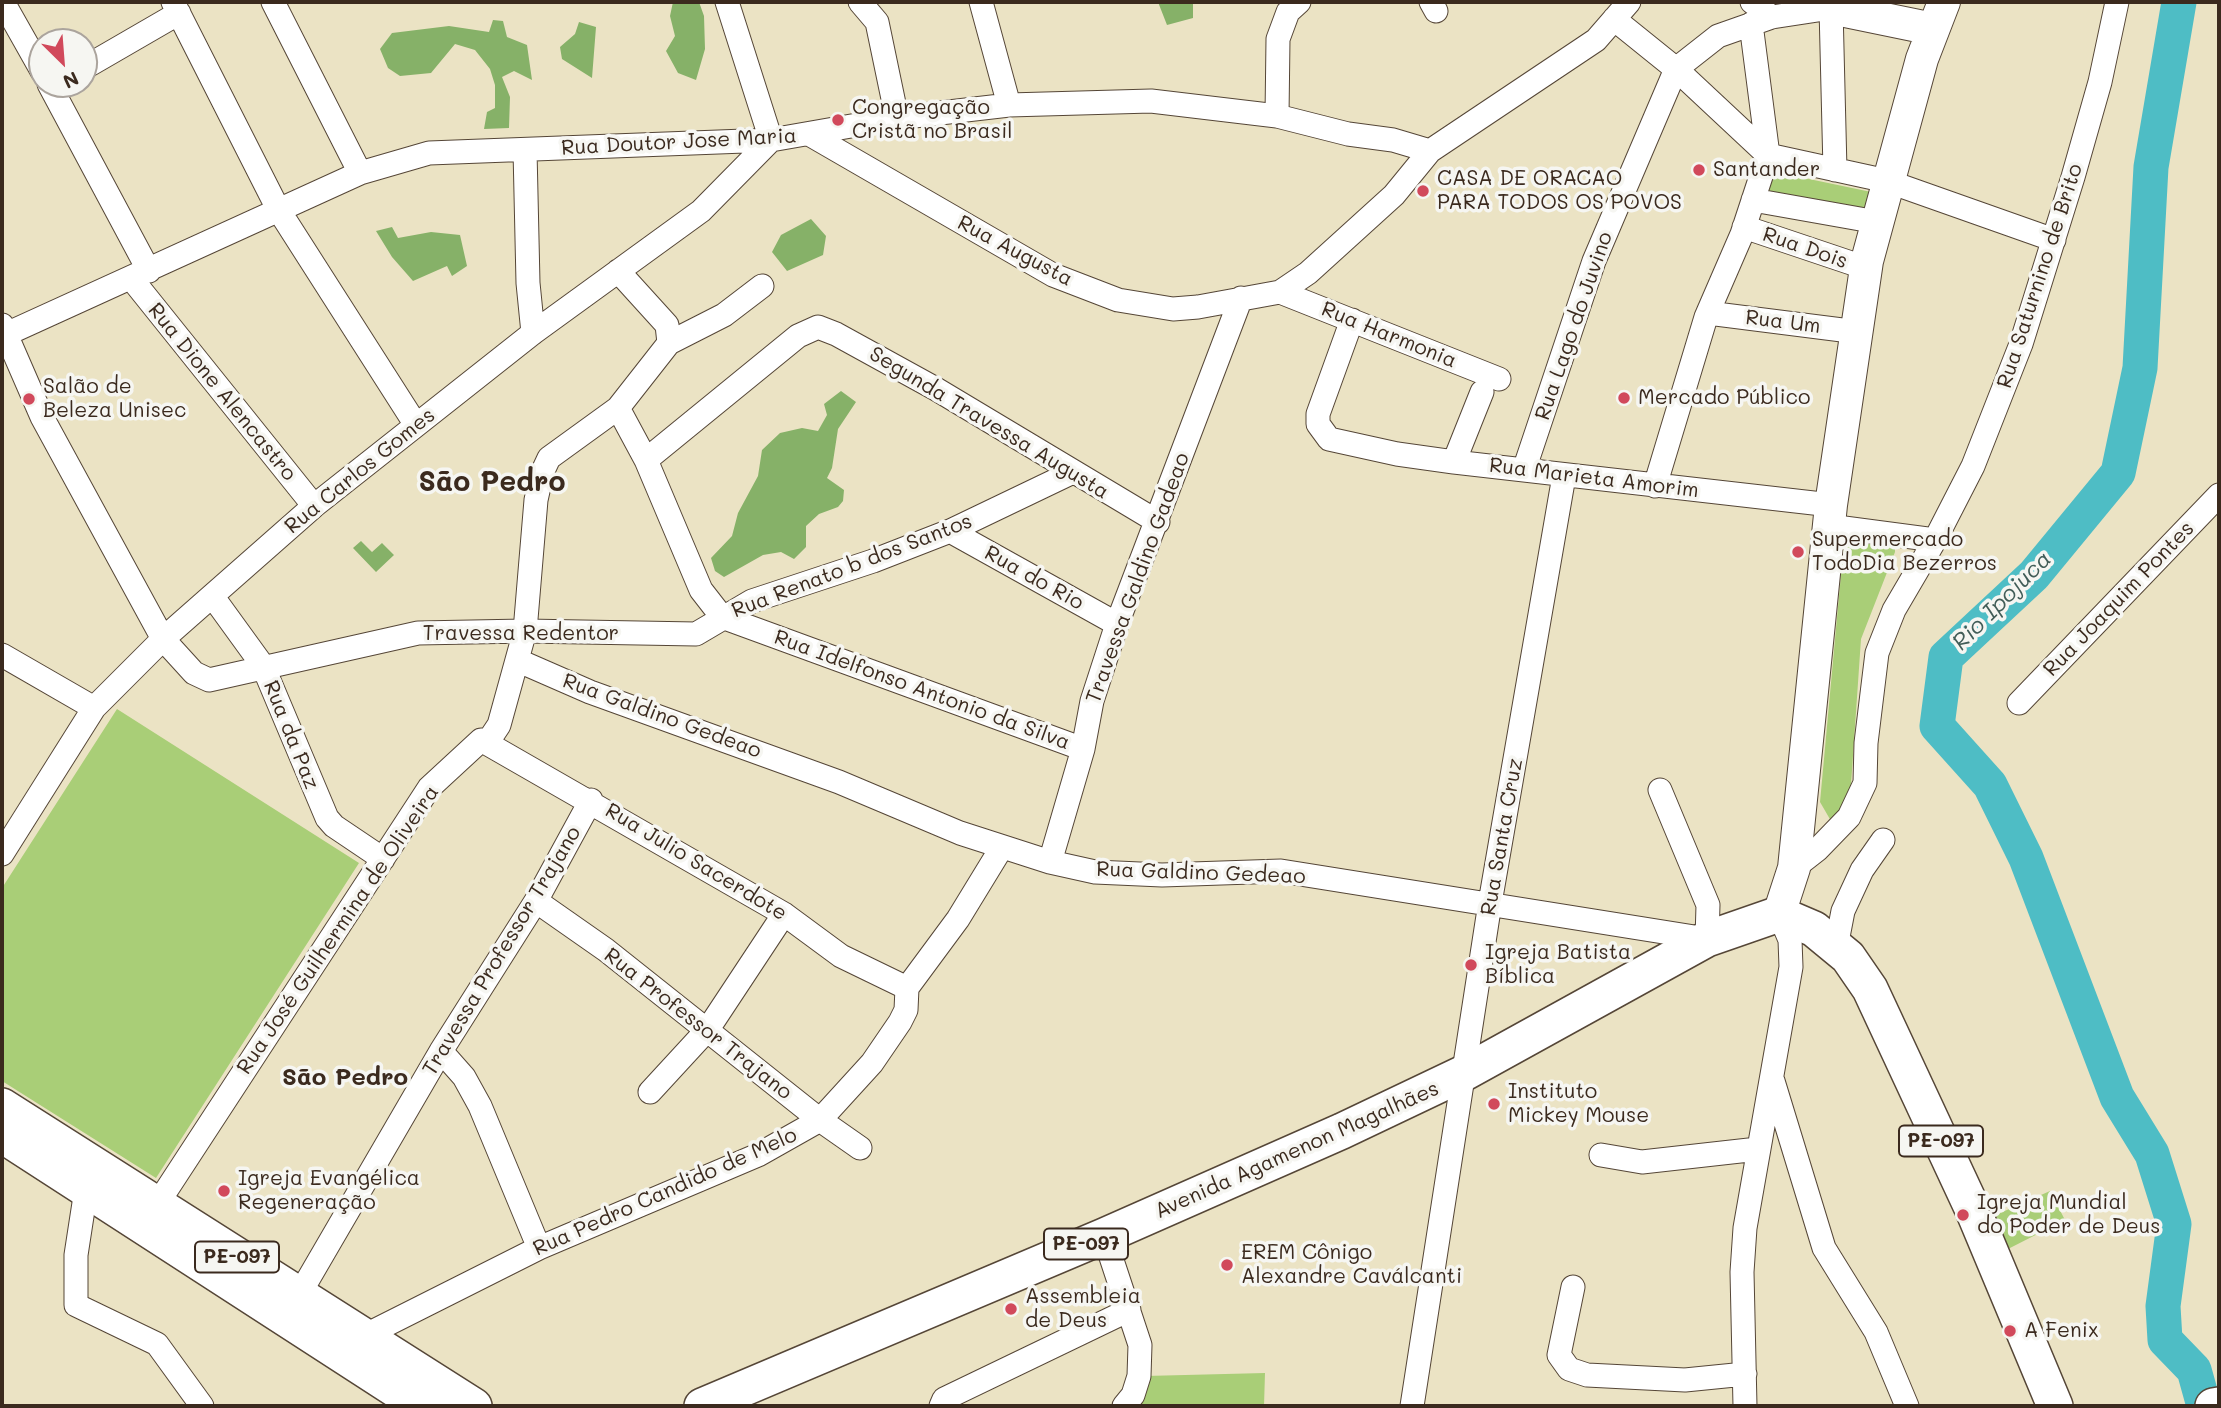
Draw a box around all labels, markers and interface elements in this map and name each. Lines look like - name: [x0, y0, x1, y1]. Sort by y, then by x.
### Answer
- north arrow: [28, 28, 98, 98]
- text: N: [59, 66, 83, 95]
- place label: Congregação Cristã no Brasil: [852, 95, 1013, 145]
- marker: Congregação Cristã no Brasil: [830, 112, 846, 128]
- street label: Rua Doutor Jose Maria: [561, 123, 797, 161]
- place label: Santander: [1713, 157, 1820, 183]
- street label: Rua Saturnino de Brito: [1992, 161, 2088, 391]
- marker: Santander: [1691, 162, 1707, 178]
- place label: CASA DE ORACAO PARA TODOS OS POVOS: [1437, 166, 1682, 216]
- marker: CASA DE ORACAO PARA TODOS OS POVOS: [1415, 183, 1431, 199]
- street label: Rua Augusta: [953, 210, 1077, 292]
- street label: Rua Dois: [1759, 222, 1851, 274]
- street label: Rua Lago do Juvino: [1530, 229, 1618, 423]
- street label: Rua Harmonia: [1318, 296, 1460, 374]
- street label: Rua Dione Alencastro: [142, 298, 302, 486]
- street label: Rua Um: [1744, 305, 1822, 339]
- street label: Segunda Travessa Augusta: [865, 341, 1113, 505]
- place label: Salão de Beleza Unisec: [43, 374, 186, 424]
- place label: Mercado Público: [1638, 385, 1810, 411]
- marker: Mercado Público: [1616, 390, 1632, 406]
- marker: Salão de Beleza Unisec: [21, 391, 37, 407]
- street label: Rua Carlos Gomes: [280, 403, 440, 539]
- street label: Travessa Galdino Gadeao: [1081, 449, 1195, 707]
- street label: Rua Marieta Amorim: [1488, 453, 1700, 503]
- district label: São Pedro: [419, 465, 565, 499]
- street label: Rua Renato b dos Santos: [728, 508, 976, 624]
- street label: Rua Joaquim Pontes: [2038, 516, 2200, 682]
- place label: Supermercado TodoDia Bezerros: [1812, 527, 1997, 577]
- street label: Rua do Rio: [980, 540, 1088, 616]
- marker: Supermercado TodoDia Bezerros: [1790, 544, 1806, 560]
- water label: Rio Ipojuca: [1947, 546, 2057, 656]
- street label: Travessa Redentor: [423, 621, 619, 647]
- street label: Rua Idelfonso Antonio da Silva: [771, 625, 1073, 755]
- street label: Rua Galdino Gedeao: [559, 668, 765, 764]
- street label: Rua da Paz: [258, 677, 324, 793]
- street label: Rua Santa Cruz: [1476, 757, 1528, 917]
- street label: Rua José Guilhermina de Oliveira: [232, 781, 444, 1079]
- street label: Rua Julio Sacerdote: [601, 798, 791, 926]
- street label: Travessa Professor Trajano: [417, 822, 587, 1080]
- street label: Rua Galdino Gedeao: [1096, 857, 1306, 889]
- place label: Igreja Batista Bíblica: [1485, 940, 1631, 990]
- street label: Rua Professor Trajano: [599, 943, 797, 1105]
- marker: Igreja Batista Bíblica: [1463, 957, 1479, 973]
- district label: São Pedro: [282, 1064, 408, 1092]
- street label: Avenida Agamenon Magalhães: [1151, 1076, 1443, 1224]
- place label: Instituto Mickey Mouse: [1508, 1079, 1649, 1129]
- marker: Instituto Mickey Mouse: [1486, 1096, 1502, 1112]
- street label: Rua Pedro Candido de Melo: [529, 1122, 801, 1262]
- road number: PE-097: [1899, 1126, 1983, 1156]
- place label: Igreja Evangélica Regeneração: [238, 1166, 420, 1216]
- marker: Igreja Evangélica Regeneração: [216, 1183, 232, 1199]
- place label: Igreja Mundial do Poder de Deus: [1977, 1190, 2160, 1240]
- marker: Igreja Mundial do Poder de Deus: [1955, 1207, 1971, 1223]
- road number: PE-097: [1044, 1228, 1128, 1260]
- place label: EREM Cônigo Alexandre Caválcanti: [1241, 1240, 1462, 1290]
- road number: PE-097: [195, 1242, 279, 1273]
- marker: EREM Cônigo Alexandre Caválcanti: [1219, 1257, 1235, 1273]
- place label: Assembleia de Deus: [1025, 1284, 1141, 1334]
- marker: Assembleia de Deus: [1003, 1301, 1019, 1317]
- place label: A Fenix: [2024, 1318, 2099, 1344]
- marker: A Fenix: [2002, 1323, 2018, 1339]

